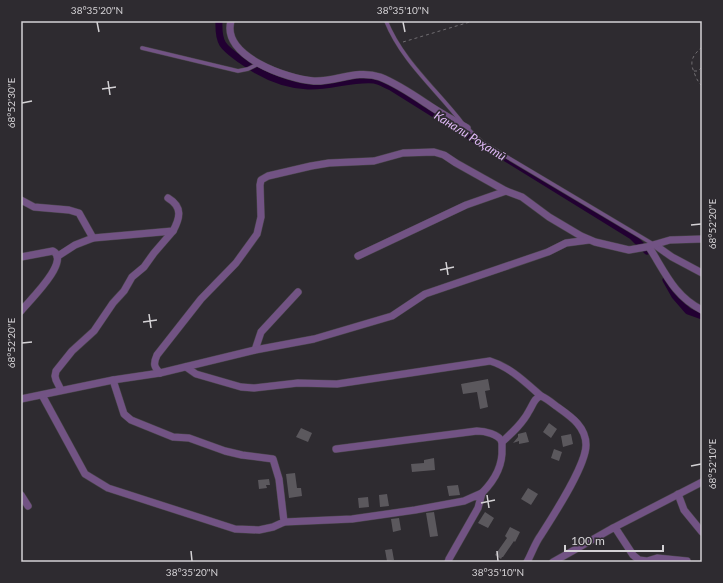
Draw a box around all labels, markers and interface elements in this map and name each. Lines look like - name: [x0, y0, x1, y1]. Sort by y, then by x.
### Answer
- text: 38°35'20"N: [71, 4, 123, 16]
- text: 38°35'10"N: [377, 4, 429, 16]
- text: 68°52'30"E: [5, 78, 17, 128]
- water label: Канали Роҳатӣ: [432, 108, 509, 164]
- text: 68°52'20"E: [706, 199, 718, 249]
- text: 68°52'20"E: [5, 318, 17, 368]
- text: 68°52'10"E: [706, 439, 718, 489]
- scale bar: [565, 527, 663, 553]
- text: 100 m: [571, 533, 605, 548]
- text: 38°35'20"N: [166, 566, 218, 578]
- text: 38°35'10"N: [472, 566, 524, 578]

